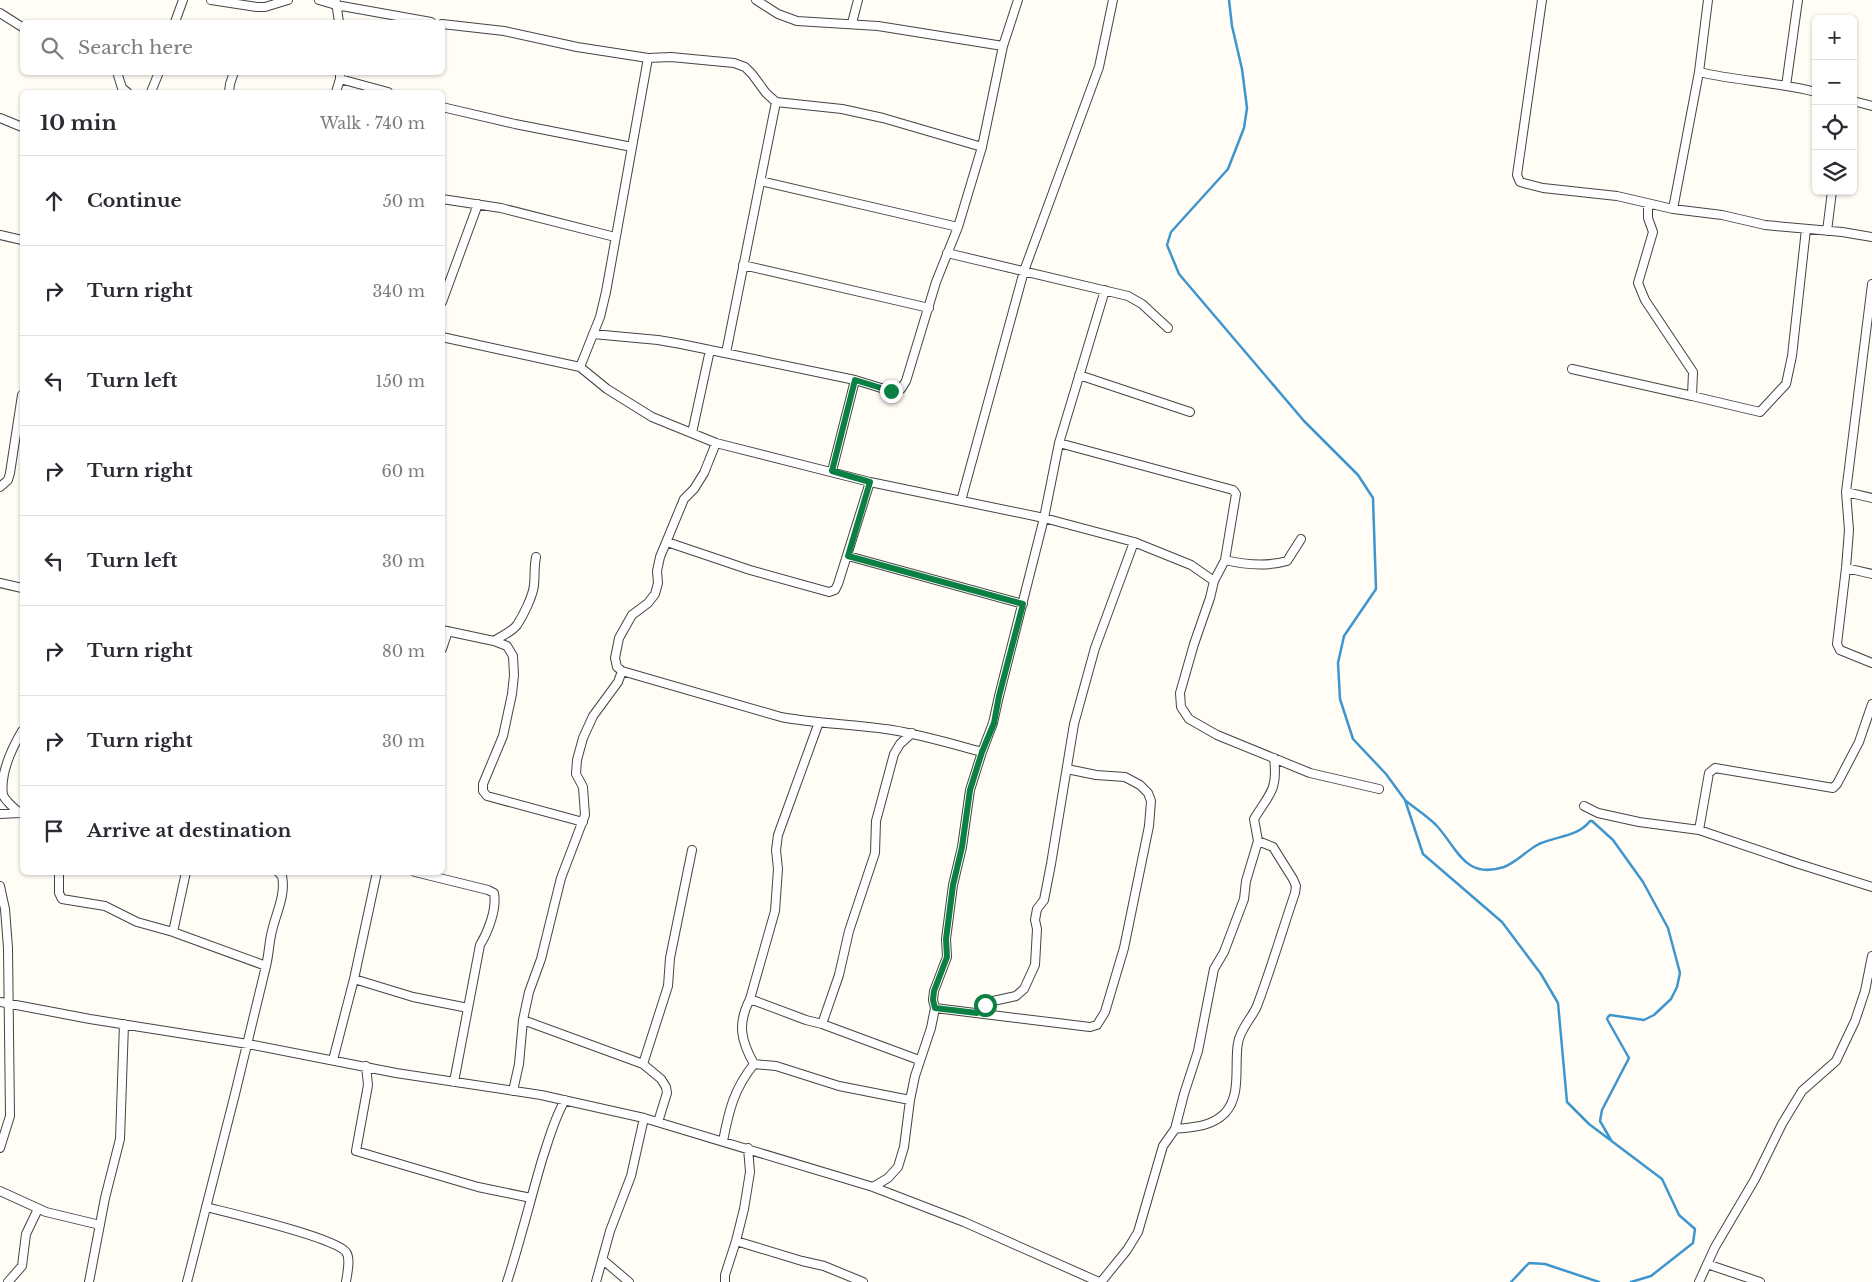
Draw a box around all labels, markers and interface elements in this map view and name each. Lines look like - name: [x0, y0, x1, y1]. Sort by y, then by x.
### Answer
- map controls: [1812, 15, 1857, 195]
- button: +: [1812, 15, 1857, 60]
- search box: [20, 20, 445, 75]
- icon: search: [38, 34, 66, 62]
- text: Search here: [78, 36, 193, 59]
- button: −: [1812, 60, 1857, 105]
- button: locate: [1812, 105, 1857, 150]
- text: 10 min: [40, 110, 117, 136]
- text: Walk · 740 m: [320, 113, 425, 133]
- button: layers: [1812, 150, 1857, 195]
- icon: ahead: [40, 187, 68, 215]
- text: Continue: [87, 189, 182, 212]
- text: 50 m: [383, 191, 425, 211]
- icon: right: [40, 277, 68, 305]
- text: Turn right: [87, 279, 193, 302]
- text: 340 m: [373, 281, 425, 301]
- icon: left: [40, 367, 68, 395]
- text: Turn left: [87, 369, 178, 392]
- text: 150 m: [376, 371, 425, 391]
- route end: [880, 380, 903, 403]
- icon: right: [40, 457, 68, 485]
- text: Turn right: [87, 459, 193, 482]
- text: 60 m: [382, 461, 425, 481]
- icon: left: [40, 547, 68, 575]
- text: Turn left: [87, 549, 178, 572]
- text: 30 m: [382, 551, 425, 571]
- icon: right: [40, 637, 68, 665]
- text: Turn right: [87, 639, 193, 662]
- text: 80 m: [382, 641, 425, 661]
- icon: right: [40, 727, 68, 755]
- text: Turn right: [87, 729, 193, 752]
- text: 30 m: [382, 731, 425, 751]
- icon: arrive: [40, 817, 68, 845]
- text: Arrive at destination: [87, 819, 291, 842]
- route start: [974, 994, 997, 1017]

